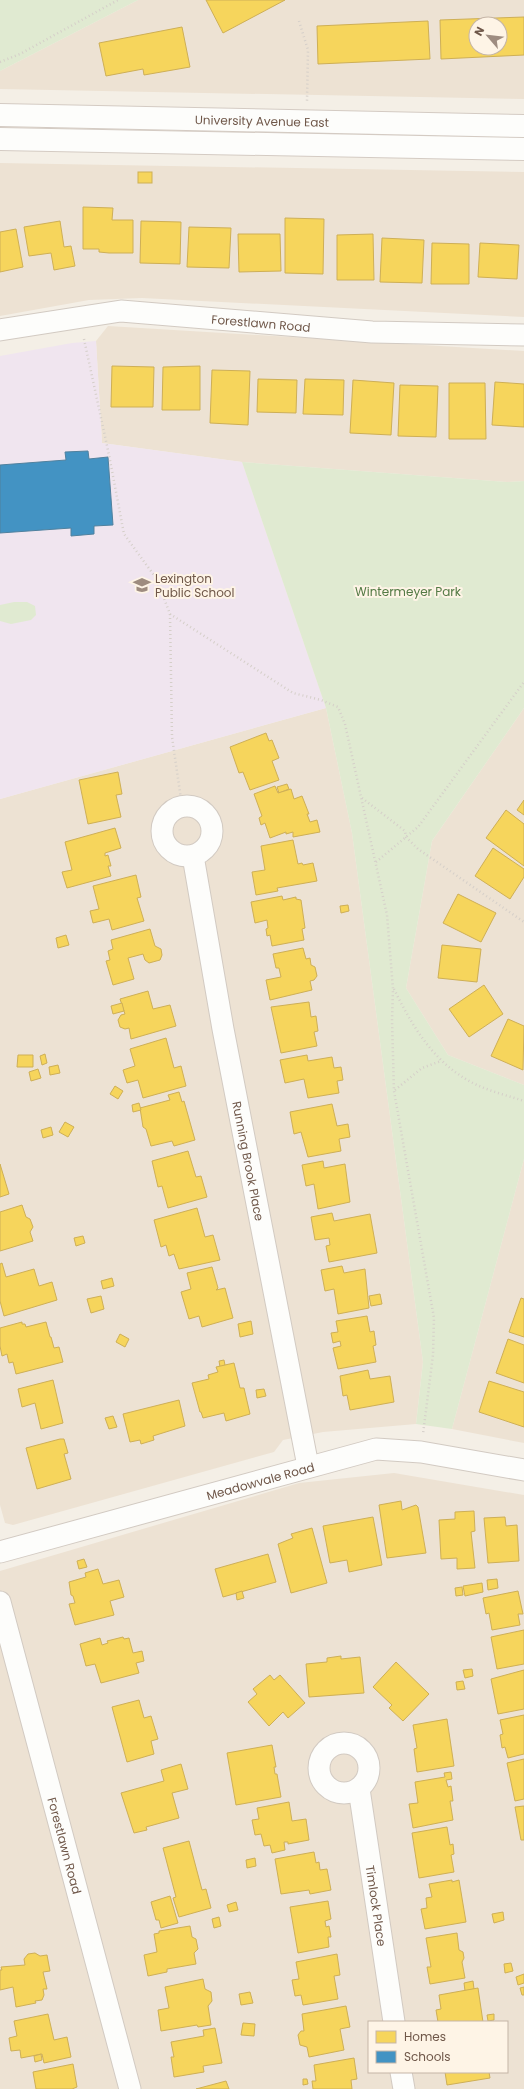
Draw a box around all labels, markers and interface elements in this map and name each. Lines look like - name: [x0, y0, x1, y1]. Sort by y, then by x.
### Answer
- north arrow: [468, 16, 508, 56]
- text: N: [470, 24, 488, 39]
- street label: University Avenue East: [195, 111, 329, 130]
- street label: Forestlawn Road: [211, 310, 311, 335]
- place label: Lexington Public School: [155, 570, 235, 601]
- school or university icon: Lexington Public School: [132, 575, 152, 595]
- park label: Wintermeyer Park: [355, 583, 462, 600]
- street label: Running Brook Place: [229, 1100, 269, 1222]
- street label: Meadowvale Road: [204, 1458, 316, 1504]
- street label: Forestlawn Road: [44, 1795, 86, 1896]
- street label: Timlock Place: [362, 1864, 391, 1947]
- legend: [368, 2021, 508, 2073]
- text: Homes: [404, 2028, 446, 2045]
- text: Schools: [404, 2048, 451, 2065]

